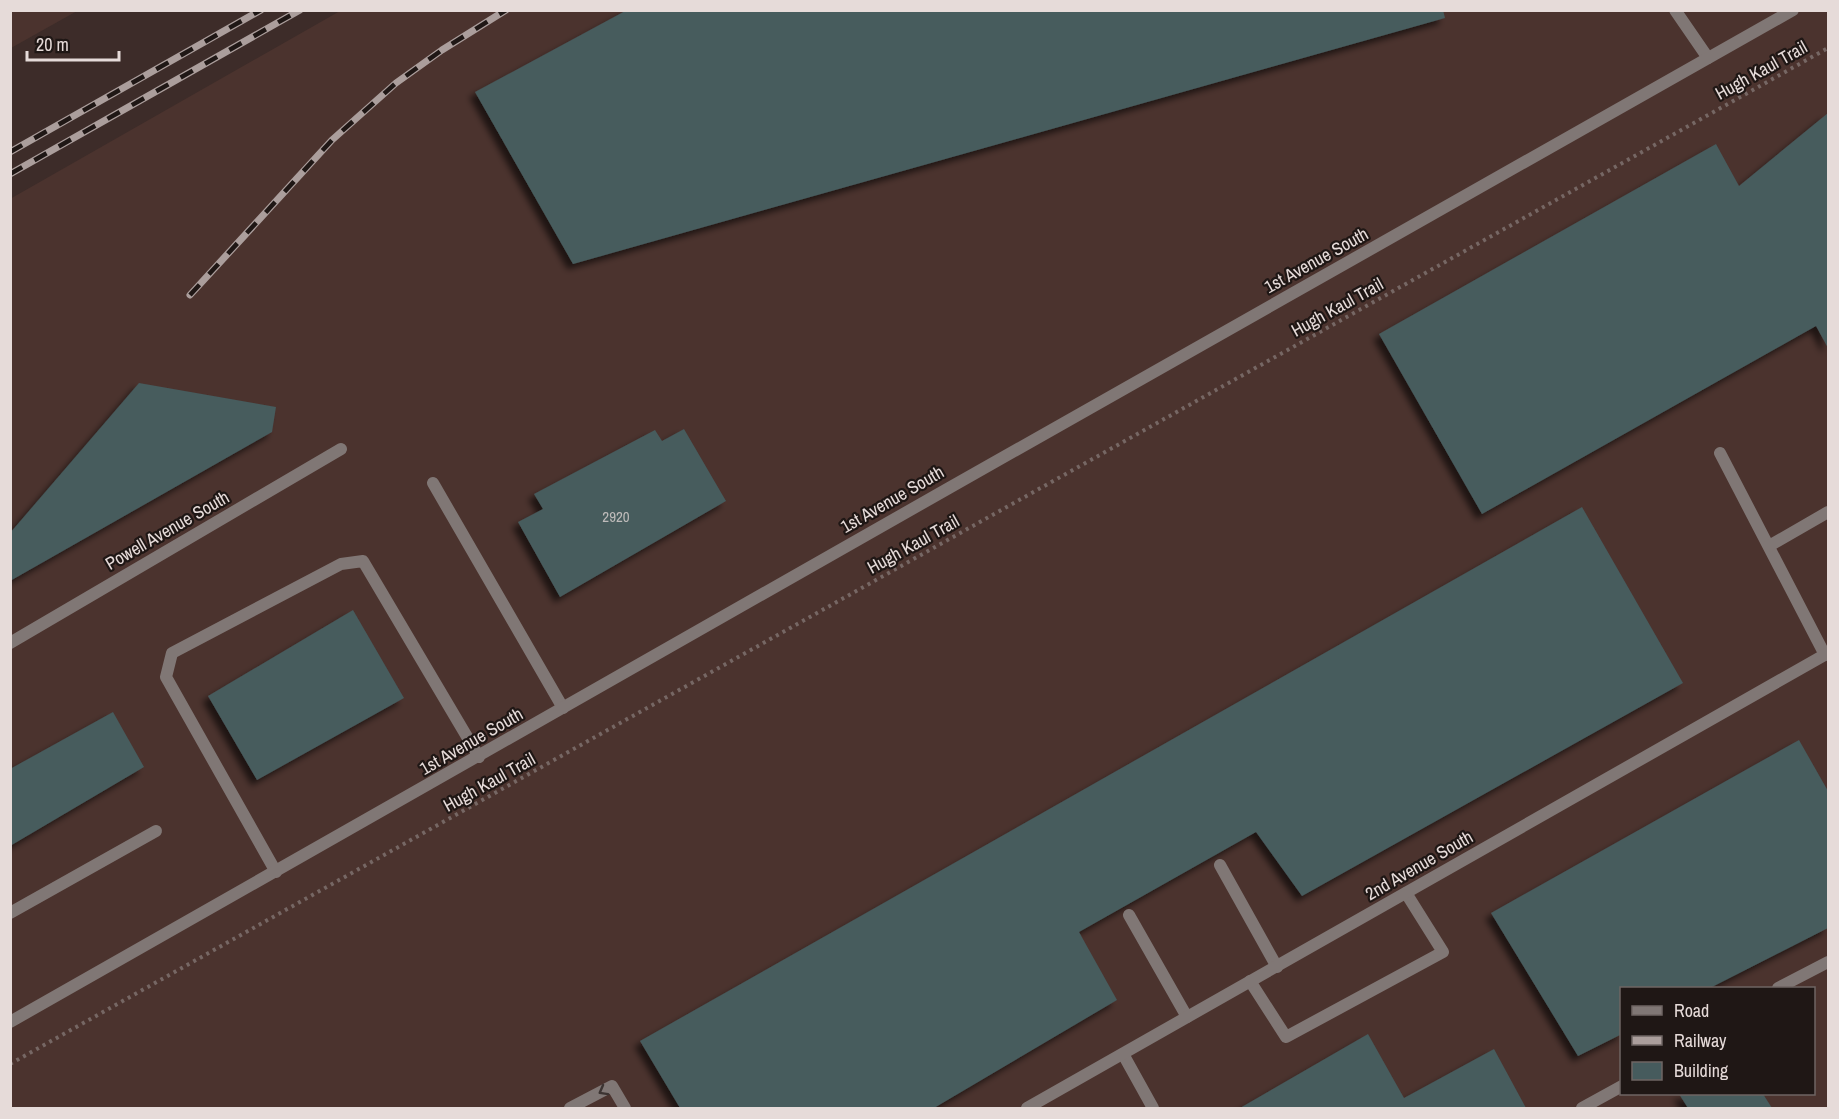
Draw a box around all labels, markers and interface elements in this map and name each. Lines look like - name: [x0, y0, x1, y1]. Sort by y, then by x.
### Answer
- scale bar: [27, 24, 118, 62]
- text: 20 m: [36, 32, 69, 57]
- street label: Hugh Kaul Trail: [1710, 34, 1812, 106]
- street label: 1st Avenue South: [1259, 221, 1373, 299]
- street label: Hugh Kaul Trail: [1286, 271, 1388, 343]
- street label: 1st Avenue South: [836, 459, 948, 539]
- street label: Powell Avenue South: [100, 484, 234, 576]
- house number: 2920: [602, 506, 630, 527]
- street label: Hugh Kaul Trail: [862, 508, 964, 580]
- street label: 1st Avenue South: [415, 701, 527, 781]
- street label: Hugh Kaul Trail: [438, 746, 540, 818]
- street label: 2nd Avenue South: [1361, 824, 1477, 906]
- legend: [1620, 987, 1815, 1095]
- text: Road: [1674, 998, 1709, 1023]
- text: Railway: [1674, 1028, 1727, 1053]
- text: Building: [1674, 1058, 1729, 1083]
- one-way arrow: [599, 1084, 609, 1095]

